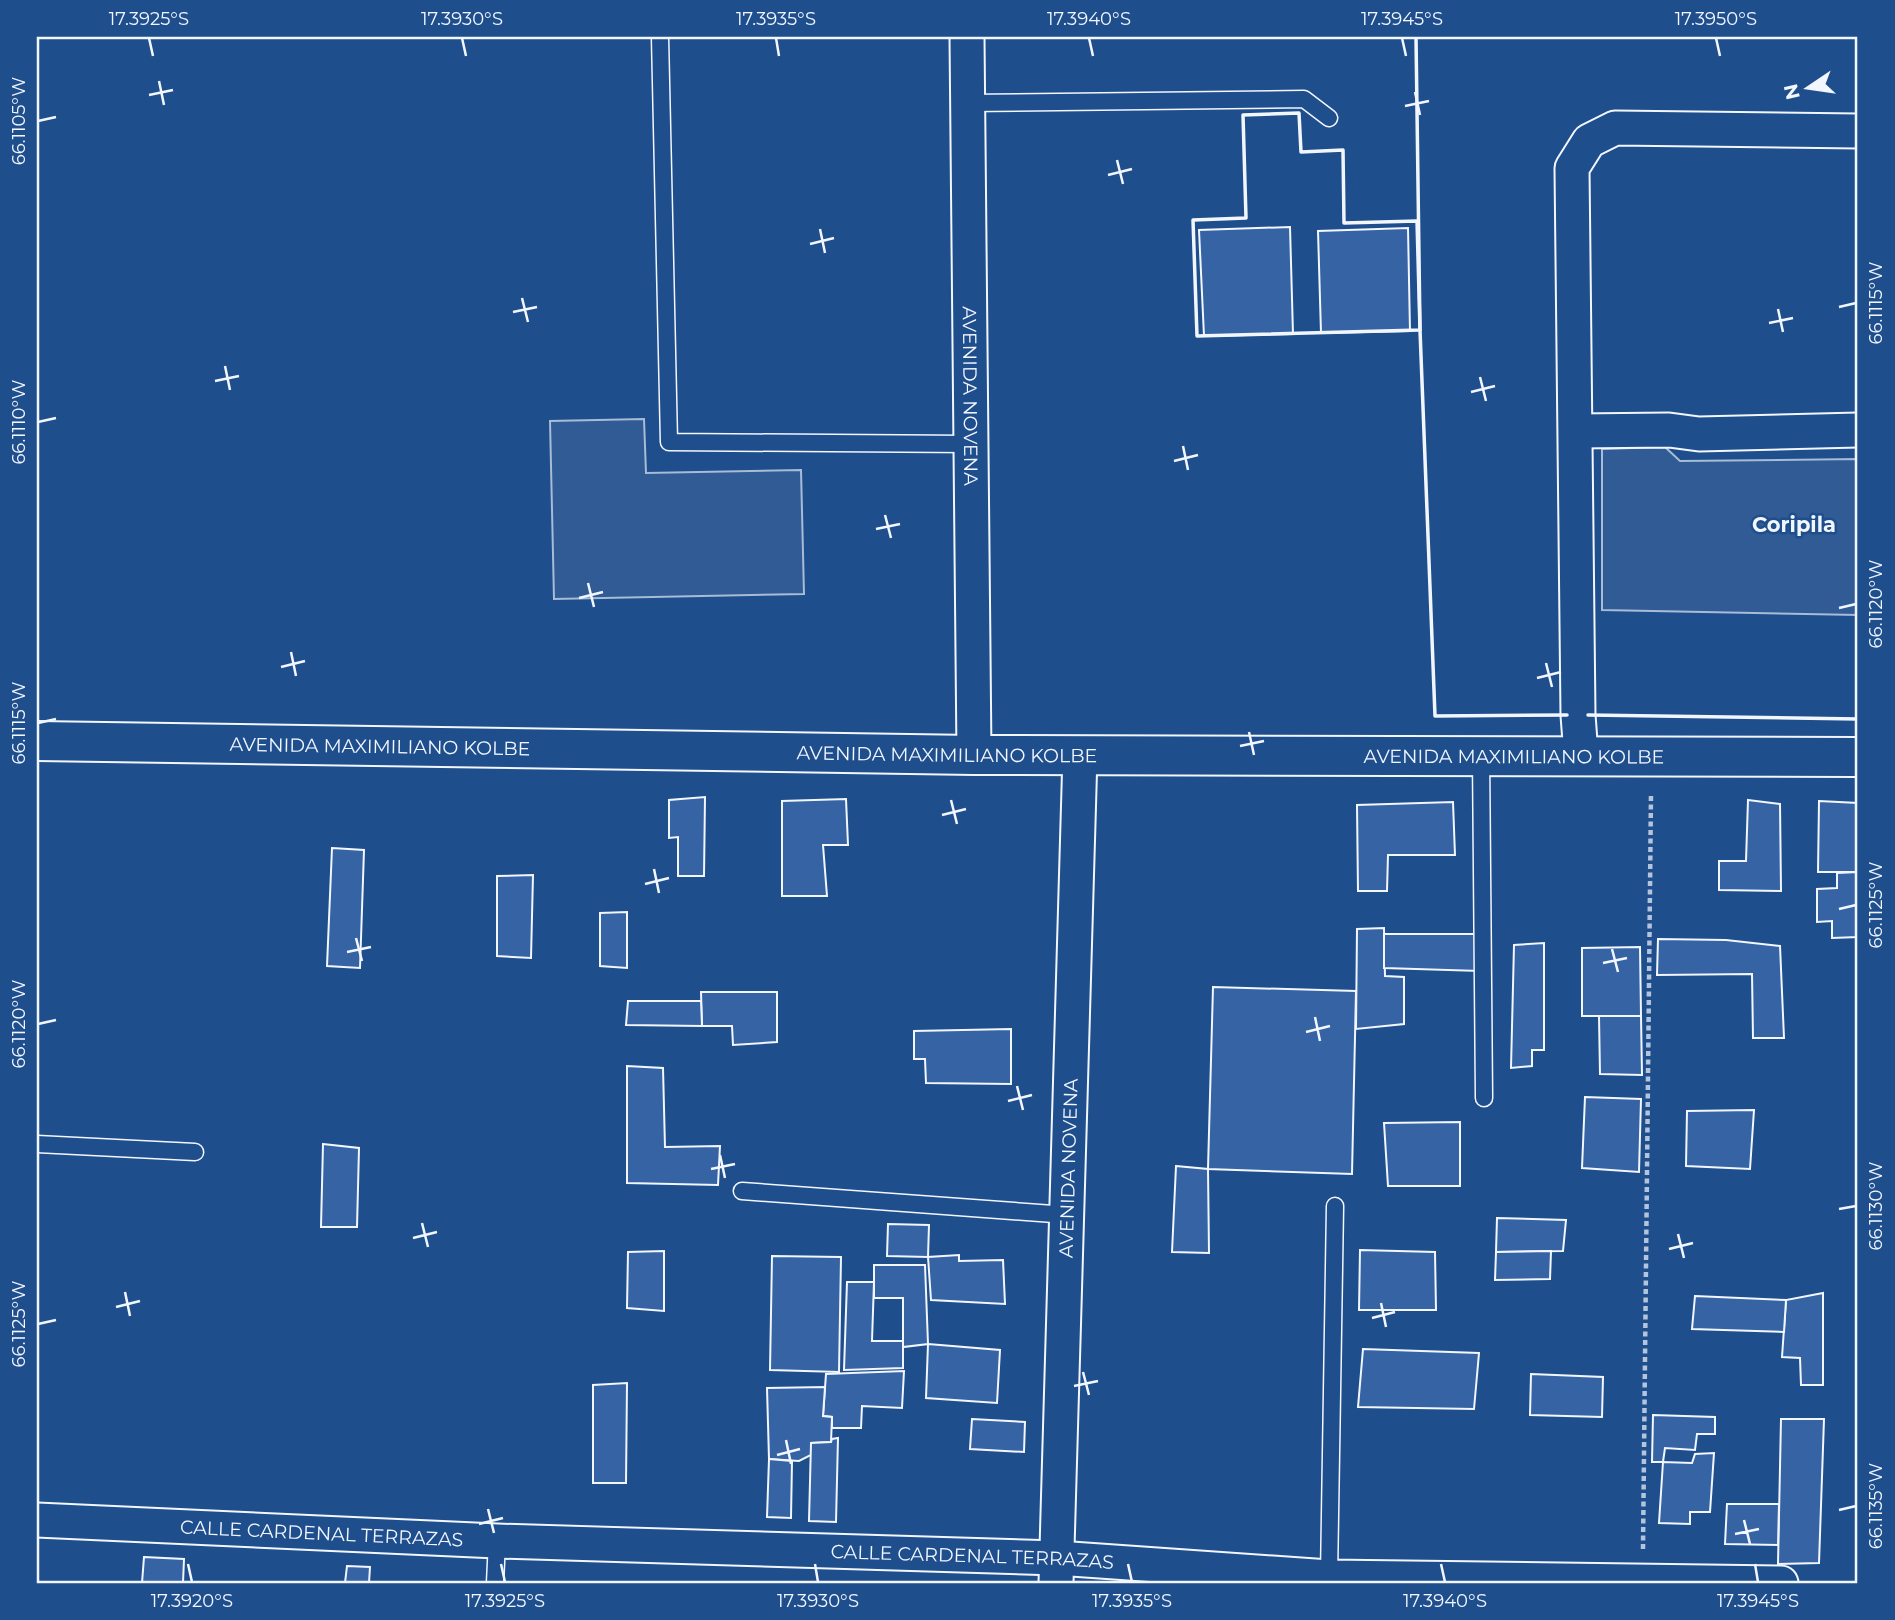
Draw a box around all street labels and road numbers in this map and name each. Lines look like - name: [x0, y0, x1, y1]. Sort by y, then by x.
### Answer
- street label: AVENIDA NOVENA: [958, 306, 983, 486]
- street label: AVENIDA MAXIMILIANO KOLBE: [229, 732, 531, 760]
- street label: AVENIDA MAXIMILIANO KOLBE: [796, 741, 1097, 767]
- street label: AVENIDA MAXIMILIANO KOLBE: [1363, 744, 1664, 768]
- street label: AVENIDA NOVENA: [1054, 1078, 1082, 1258]
- street label: CALLE CARDENAL TERRAZAS: [180, 1515, 464, 1551]
- street label: CALLE CARDENAL TERRAZAS: [830, 1540, 1115, 1573]

